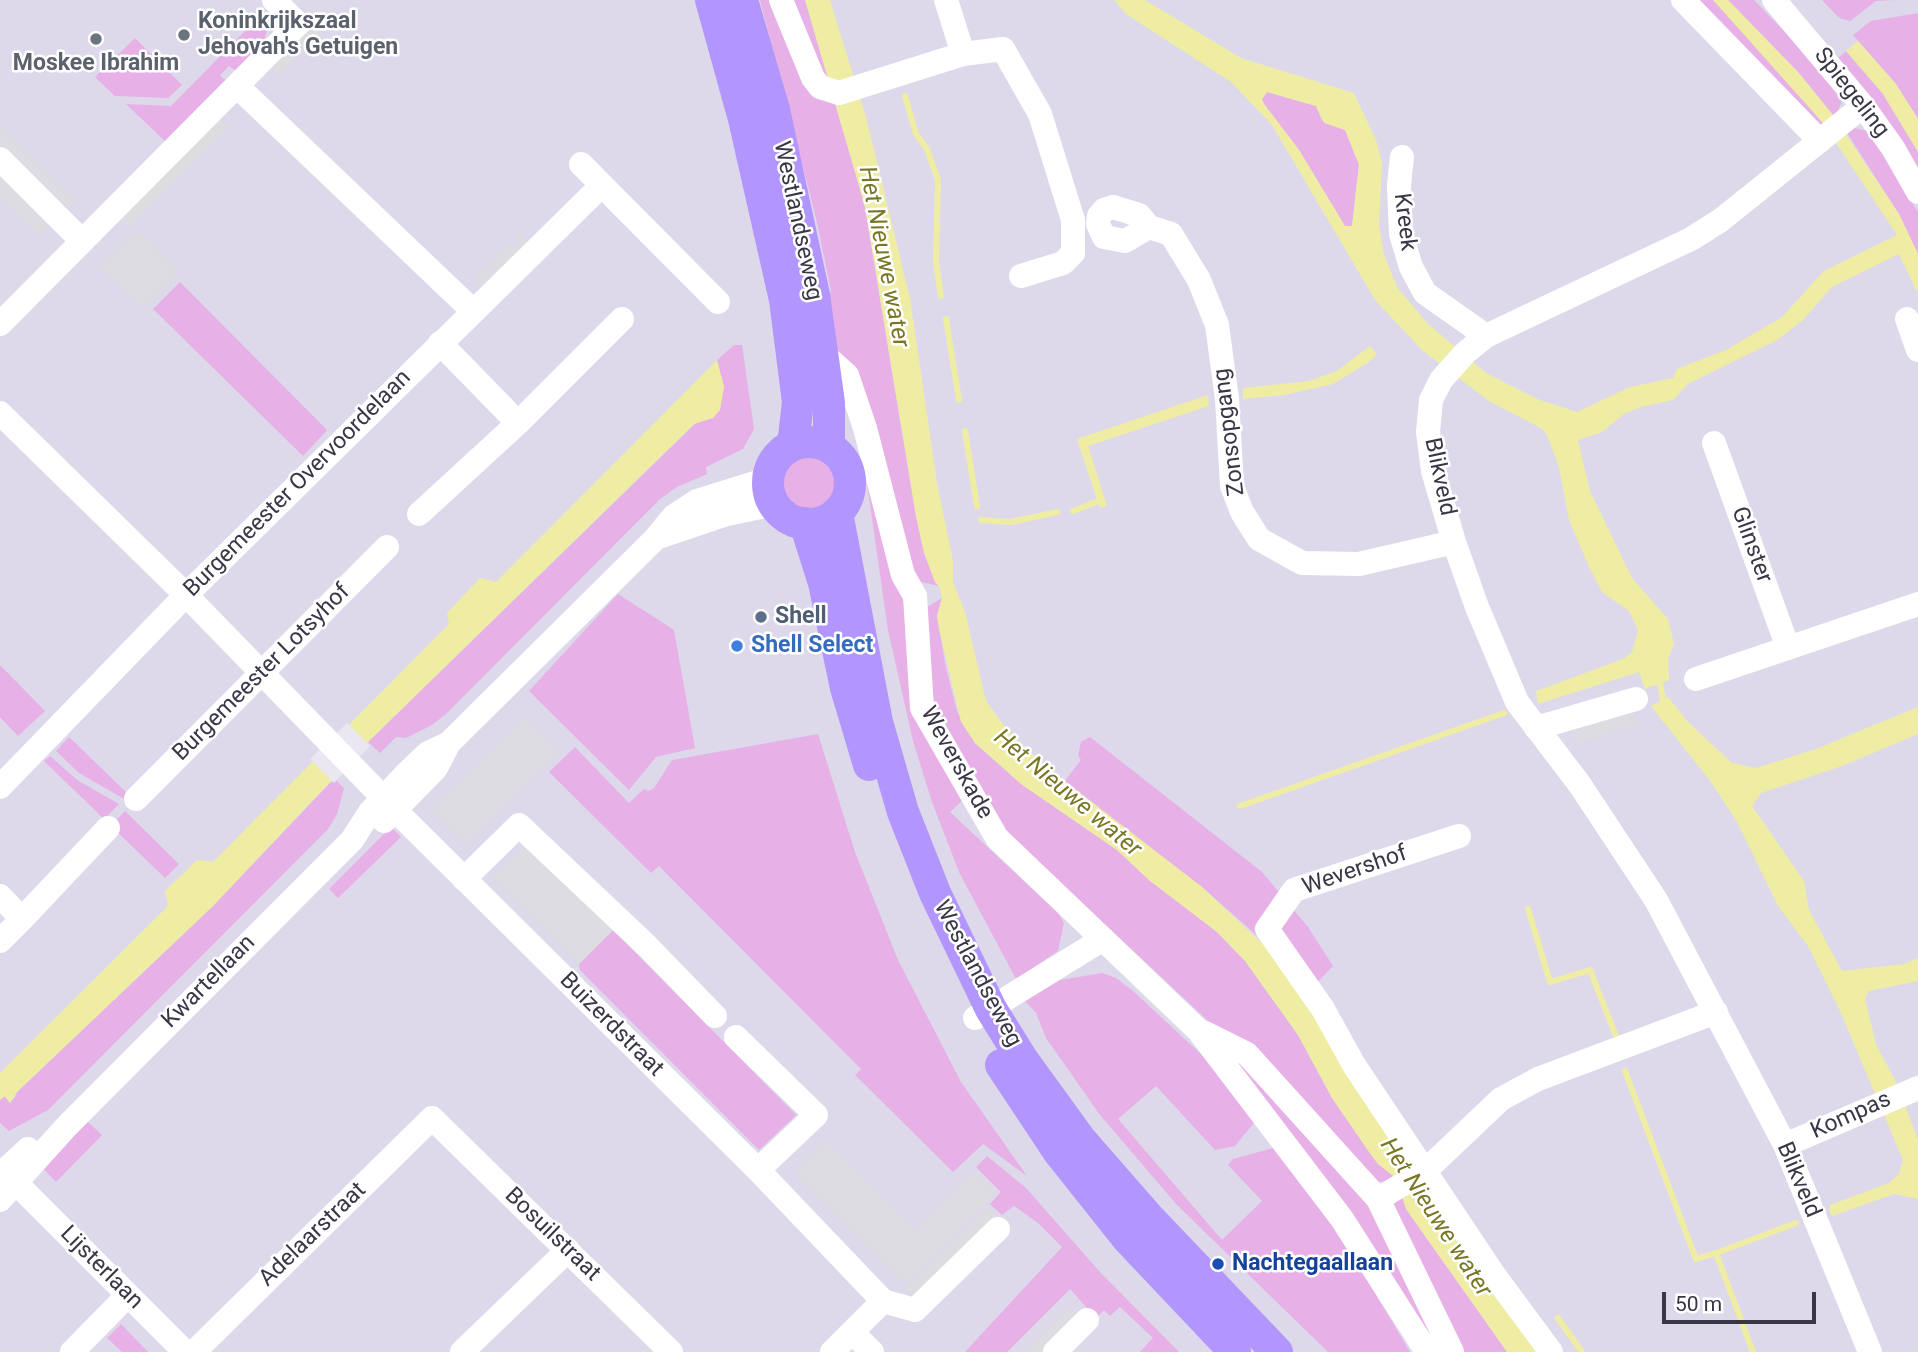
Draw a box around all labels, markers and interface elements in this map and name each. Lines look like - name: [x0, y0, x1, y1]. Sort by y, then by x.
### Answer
- place label: Koninkrijkszaal Jehovah's Getuigen: [198, 8, 398, 62]
- marker: Koninkrijkszaal Jehovah's Getuigen: [176, 27, 192, 43]
- marker: Moskee Ibrahim: [88, 31, 104, 47]
- street label: Spiegeling: [1807, 43, 1895, 143]
- place label: Moskee Ibrahim: [13, 50, 179, 78]
- street label: Westlandseweg: [767, 139, 827, 303]
- water label: Het Nieuwe water: [851, 164, 915, 350]
- street label: Kreek: [1387, 192, 1421, 252]
- street label: Burgemeester Overvoordelaan: [179, 365, 417, 603]
- street label: Zonsopgang: [1208, 367, 1252, 497]
- street label: Blikveld: [1417, 436, 1461, 518]
- street label: Glinster: [1725, 503, 1777, 587]
- street label: Burgemeester Lotsyhof: [168, 579, 356, 767]
- place label: Shell: [775, 603, 827, 631]
- marker: Shell: [753, 609, 769, 625]
- place label: Shell Select: [751, 632, 873, 660]
- marker: Shell Select: [729, 638, 745, 654]
- street label: Weverskade: [914, 702, 998, 824]
- water label: Het Nieuwe water: [987, 724, 1147, 864]
- street label: Wevershof: [1299, 840, 1411, 902]
- street label: Westlandseweg: [927, 896, 1027, 1052]
- street label: Kwartellaan: [157, 930, 261, 1034]
- street label: Buizerdstraat: [553, 967, 669, 1083]
- street label: Kompas: [1807, 1086, 1895, 1146]
- water label: Het Nieuwe water: [1373, 1133, 1497, 1303]
- street label: Blikveld: [1770, 1138, 1826, 1222]
- street label: Adelaarstraat: [254, 1177, 372, 1293]
- street label: Bosuilstraat: [498, 1183, 606, 1287]
- street label: Lijsterlaan: [54, 1221, 148, 1315]
- place label: Nachtegaallaan: [1232, 1250, 1393, 1278]
- marker: Nachtegaallaan: [1210, 1256, 1226, 1272]
- scale bar: [1666, 1278, 1820, 1322]
- text: 50 m: [1675, 1292, 1722, 1316]

